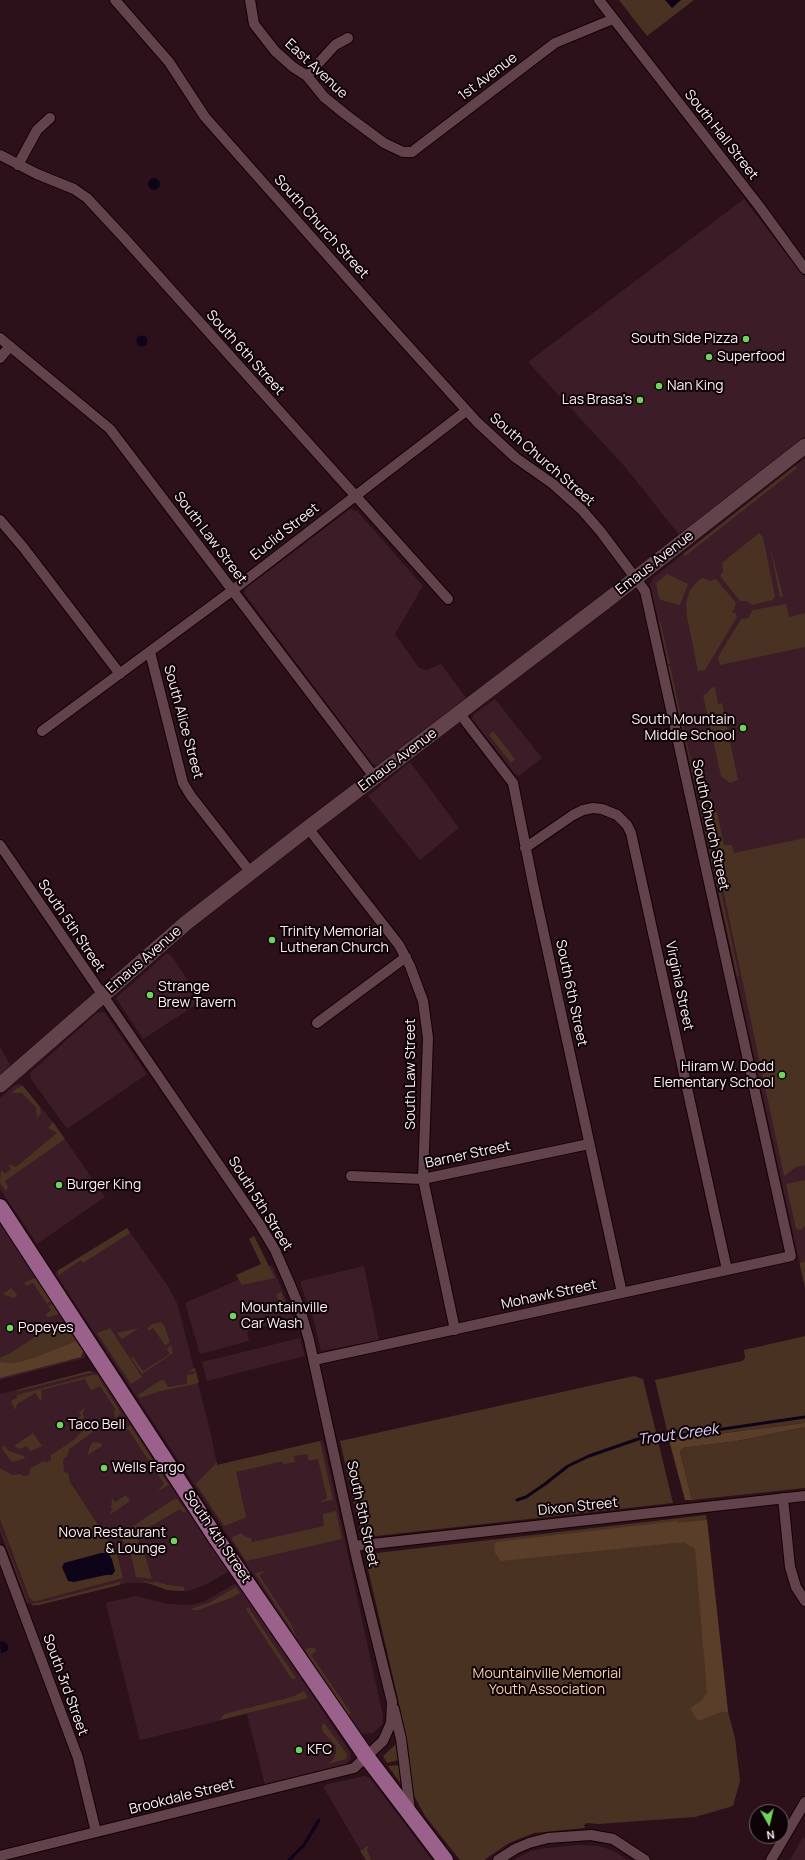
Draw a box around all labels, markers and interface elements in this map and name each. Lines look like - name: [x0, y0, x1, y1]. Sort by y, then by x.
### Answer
- street label: East Avenue: [281, 36, 351, 102]
- street label: 1st Avenue: [455, 49, 521, 105]
- street label: South Hall Street: [681, 87, 761, 183]
- street label: South Church Street: [270, 172, 372, 282]
- street label: South 6th Street: [202, 307, 288, 399]
- place label: South Side Pizza: [631, 331, 738, 347]
- marker: South Side Pizza: [741, 334, 751, 344]
- place label: Superfood: [717, 349, 785, 365]
- marker: Superfood: [704, 352, 714, 362]
- place label: Nan King: [667, 378, 724, 394]
- marker: Nan King: [654, 381, 664, 391]
- place label: Las Brasa's: [562, 392, 632, 408]
- marker: Las Brasa's: [635, 395, 645, 405]
- street label: South Church Street: [486, 410, 598, 510]
- street label: South Law Street: [170, 489, 250, 587]
- street label: Euclid Street: [247, 500, 323, 564]
- street label: Emaus Avenue: [613, 527, 697, 599]
- street label: South Alice Street: [160, 663, 206, 781]
- place label: South Mountain Middle School: [631, 712, 735, 744]
- marker: South Mountain Middle School: [738, 723, 748, 733]
- street label: Emaus Avenue: [355, 725, 441, 795]
- street label: South Church Street: [688, 758, 732, 892]
- street label: South 5th Street: [34, 877, 108, 975]
- street label: Emaus Avenue: [103, 923, 185, 997]
- place label: Trinity Memorial Lutheran Church: [280, 924, 389, 956]
- marker: Trinity Memorial Lutheran Church: [267, 935, 277, 945]
- street label: South 6th Street: [552, 938, 590, 1048]
- street label: Virginia Street: [661, 940, 697, 1032]
- place label: Strange Brew Tavern: [158, 979, 236, 1012]
- marker: Strange Brew Tavern: [145, 990, 155, 1000]
- street label: South Law Street: [403, 1018, 419, 1130]
- place label: Hiram W. Dodd Elementary School: [654, 1059, 774, 1092]
- marker: Hiram W. Dodd Elementary School: [777, 1070, 787, 1080]
- street label: Barner Street: [424, 1138, 512, 1172]
- street label: South 5th Street: [224, 1154, 296, 1254]
- place label: Burger King: [67, 1177, 141, 1193]
- marker: Burger King: [54, 1180, 64, 1190]
- street label: Mohawk Street: [500, 1277, 598, 1313]
- place label: Mountainville Car Wash: [241, 1300, 328, 1332]
- marker: Mountainville Car Wash: [228, 1311, 238, 1321]
- place label: Popeyes: [18, 1320, 74, 1336]
- marker: Popeyes: [5, 1323, 15, 1333]
- place label: Taco Bell: [68, 1417, 125, 1433]
- marker: Taco Bell: [55, 1420, 65, 1430]
- water label: Trout Creek: [637, 1420, 719, 1450]
- street label: South 5th Street: [343, 1459, 381, 1569]
- place label: Wells Fargo: [112, 1460, 185, 1476]
- marker: Wells Fargo: [99, 1463, 109, 1473]
- street label: South 4th Street: [180, 1488, 254, 1586]
- street label: Dixon Street: [537, 1494, 619, 1520]
- place label: Nova Restaurant & Lounge: [59, 1525, 166, 1558]
- marker: Nova Restaurant & Lounge: [169, 1536, 179, 1546]
- street label: South 3rd Street: [39, 1632, 91, 1738]
- park label: Mountainville Memorial Youth Association: [473, 1666, 621, 1698]
- place label: KFC: [307, 1742, 332, 1758]
- marker: KFC: [294, 1745, 304, 1755]
- street label: Brookdale Street: [127, 1776, 237, 1818]
- north arrow: [749, 1804, 789, 1844]
- text: N: [766, 1827, 776, 1843]

